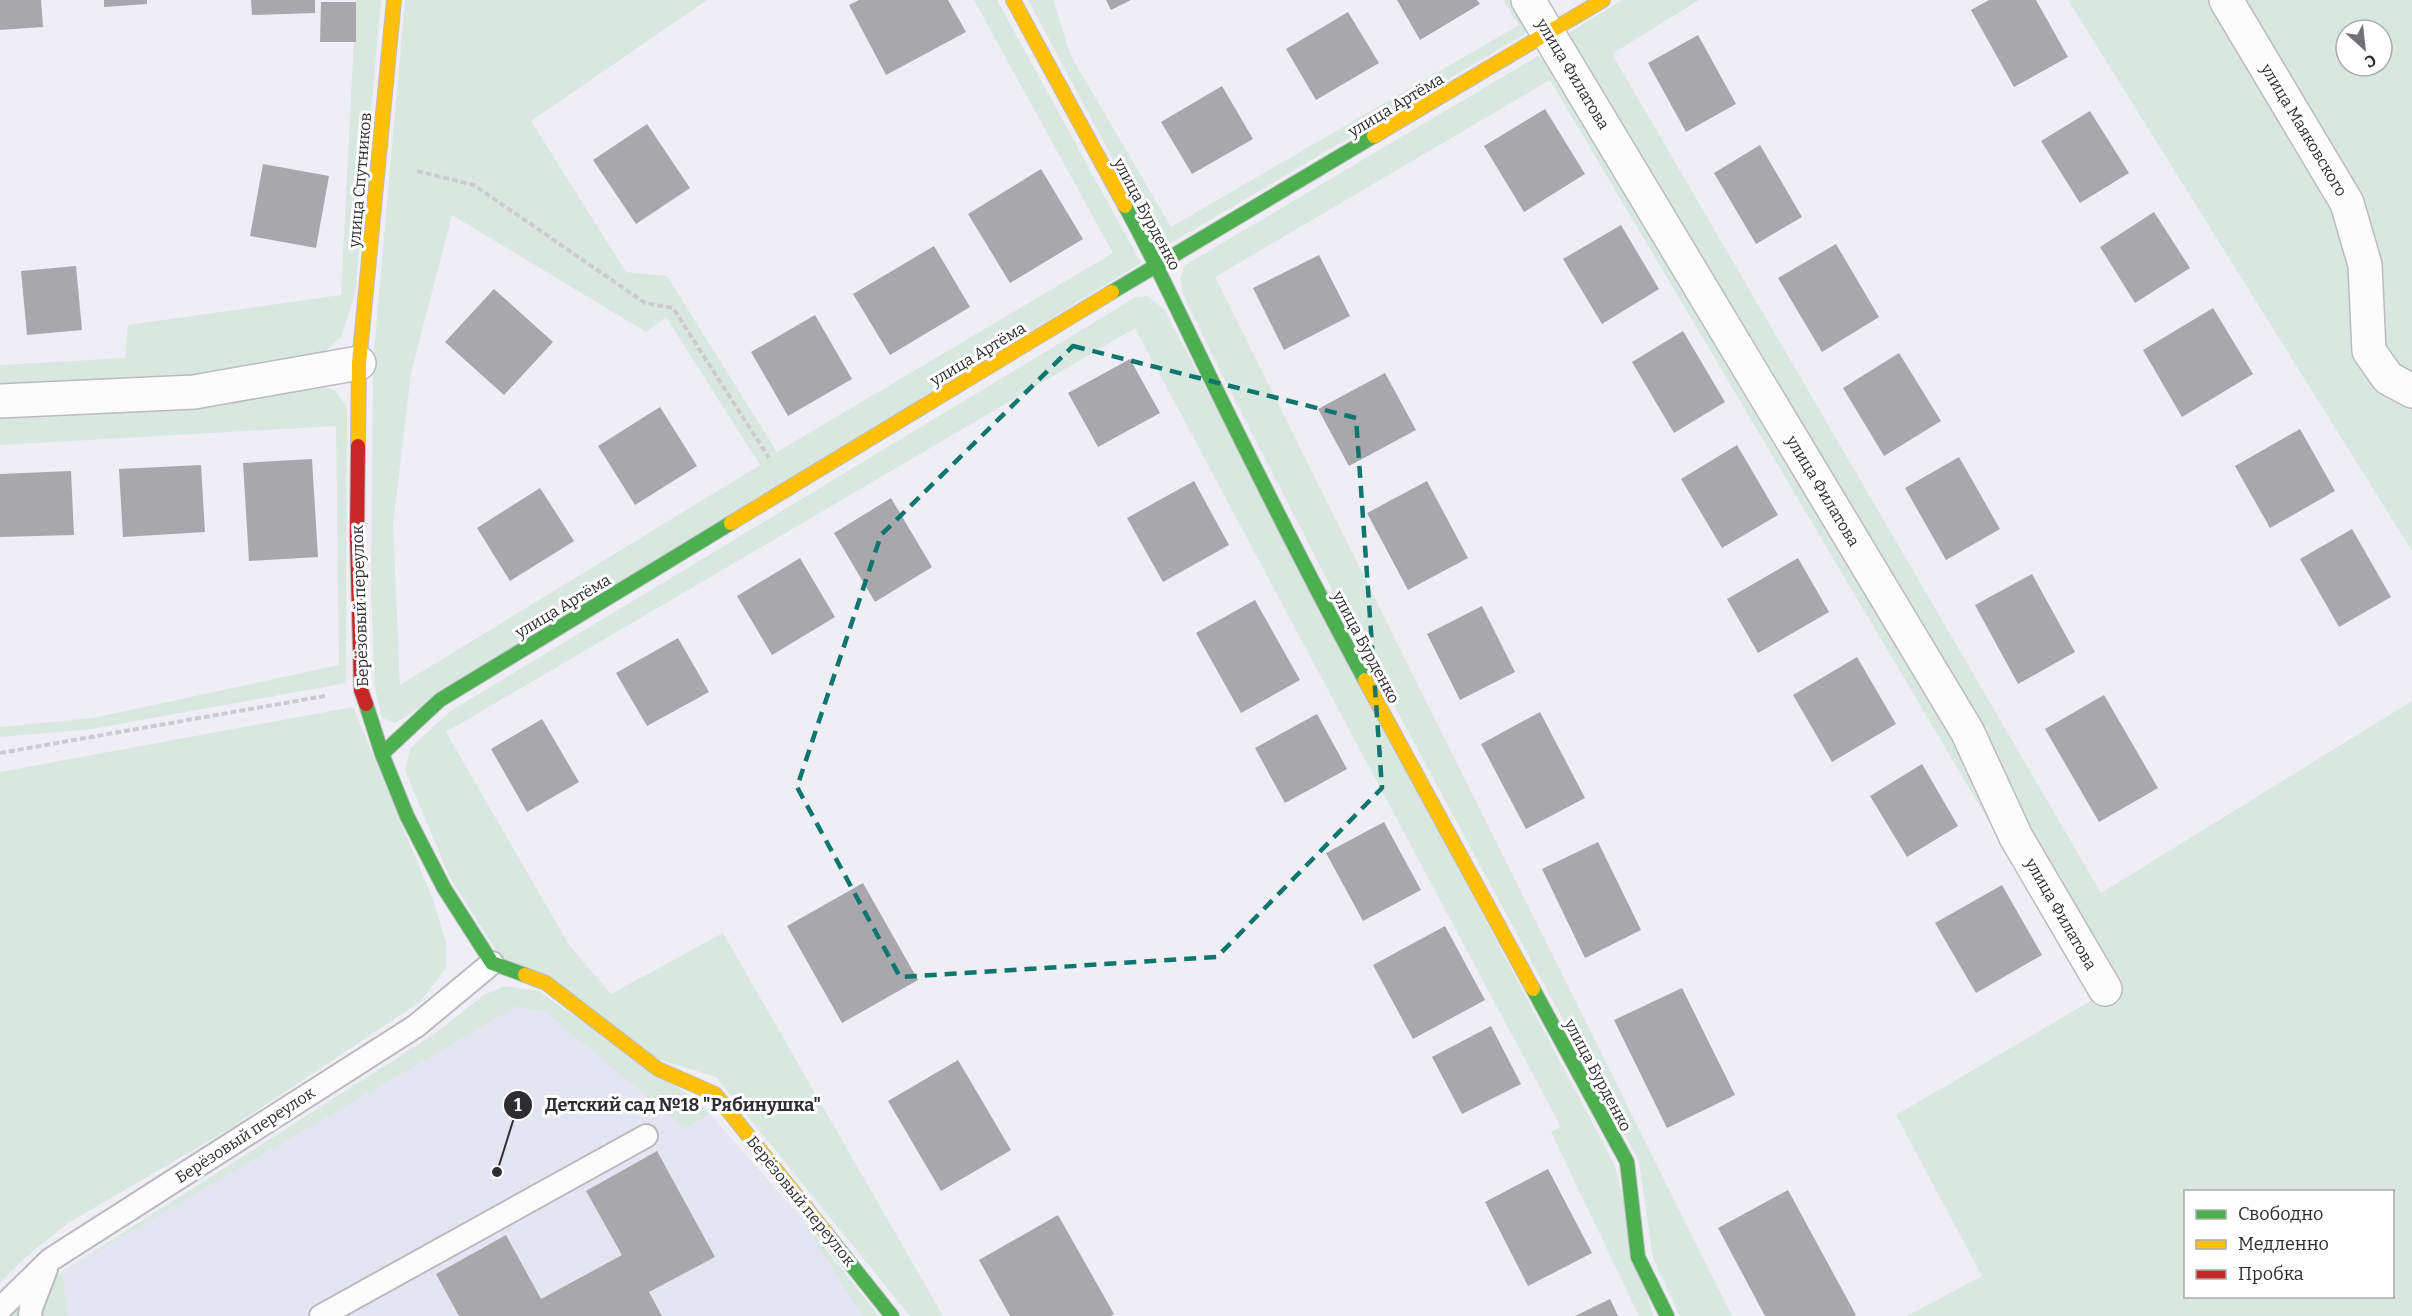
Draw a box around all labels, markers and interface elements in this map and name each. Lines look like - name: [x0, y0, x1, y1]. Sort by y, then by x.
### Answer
- street label: улица Филатова: [1532, 14, 1614, 133]
- north arrow: [2334, 18, 2394, 78]
- text: С: [2362, 50, 2379, 72]
- street label: улица Маяковского: [2256, 59, 2351, 200]
- street label: улица Артёма: [1344, 69, 1447, 141]
- street label: улица Спутников: [345, 112, 375, 249]
- street label: улица Бурденко: [1109, 154, 1185, 273]
- street label: улица Артёма: [926, 318, 1029, 390]
- street label: улица Филатова: [1782, 431, 1864, 550]
- street label: Берёзовый переулок: [348, 524, 372, 687]
- street label: улица Артёма: [511, 570, 614, 642]
- street label: улица Бурденко: [1328, 587, 1404, 706]
- street label: улица Филатова: [2021, 854, 2101, 973]
- street label: улица Бурденко: [1560, 1015, 1636, 1134]
- street label: Берёзовый переулок: [172, 1083, 319, 1187]
- callout: Детский сад №18 "Рябинушка": [503, 1087, 833, 1123]
- text: 1: [514, 1094, 522, 1116]
- text: Детский сад №18 "Рябинушка": [545, 1094, 821, 1116]
- street label: Берёзовый переулок: [743, 1132, 860, 1270]
- legend: [2184, 1190, 2394, 1298]
- text: Свободно: [2238, 1203, 2323, 1225]
- text: Медленно: [2238, 1233, 2329, 1255]
- text: Пробка: [2238, 1263, 2304, 1285]

